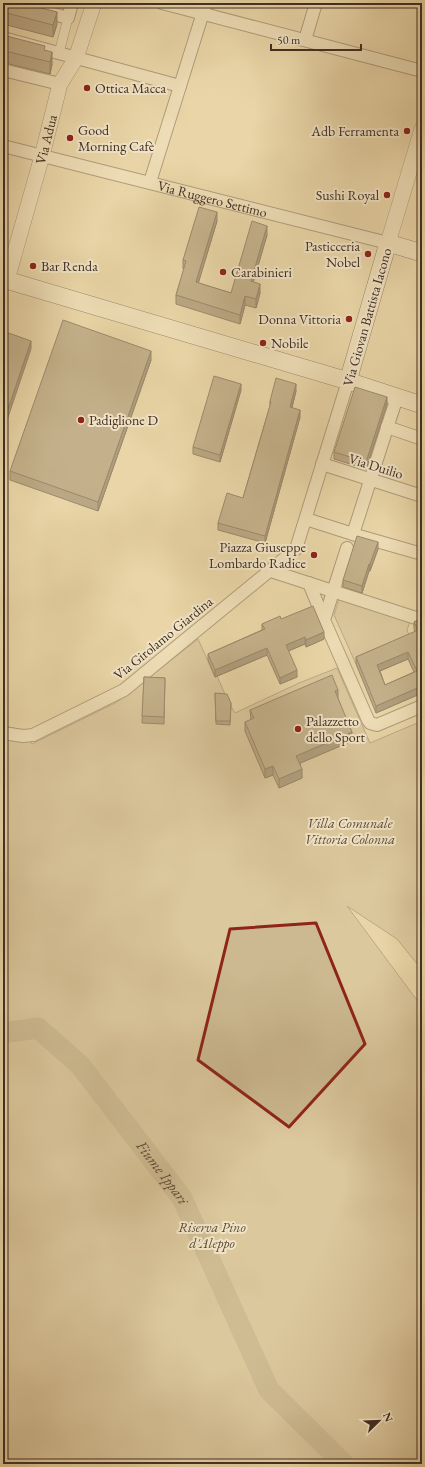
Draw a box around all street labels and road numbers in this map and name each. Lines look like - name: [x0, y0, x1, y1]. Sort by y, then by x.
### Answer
- street label: Via Adua: [31, 112, 61, 166]
- street label: Via Ruggero Settimo: [156, 176, 269, 221]
- street label: Via Giovan Battista Iacono: [339, 246, 395, 388]
- street label: Via Duilio: [347, 449, 405, 483]
- street label: Via Girolamo Giardina: [110, 592, 217, 684]

